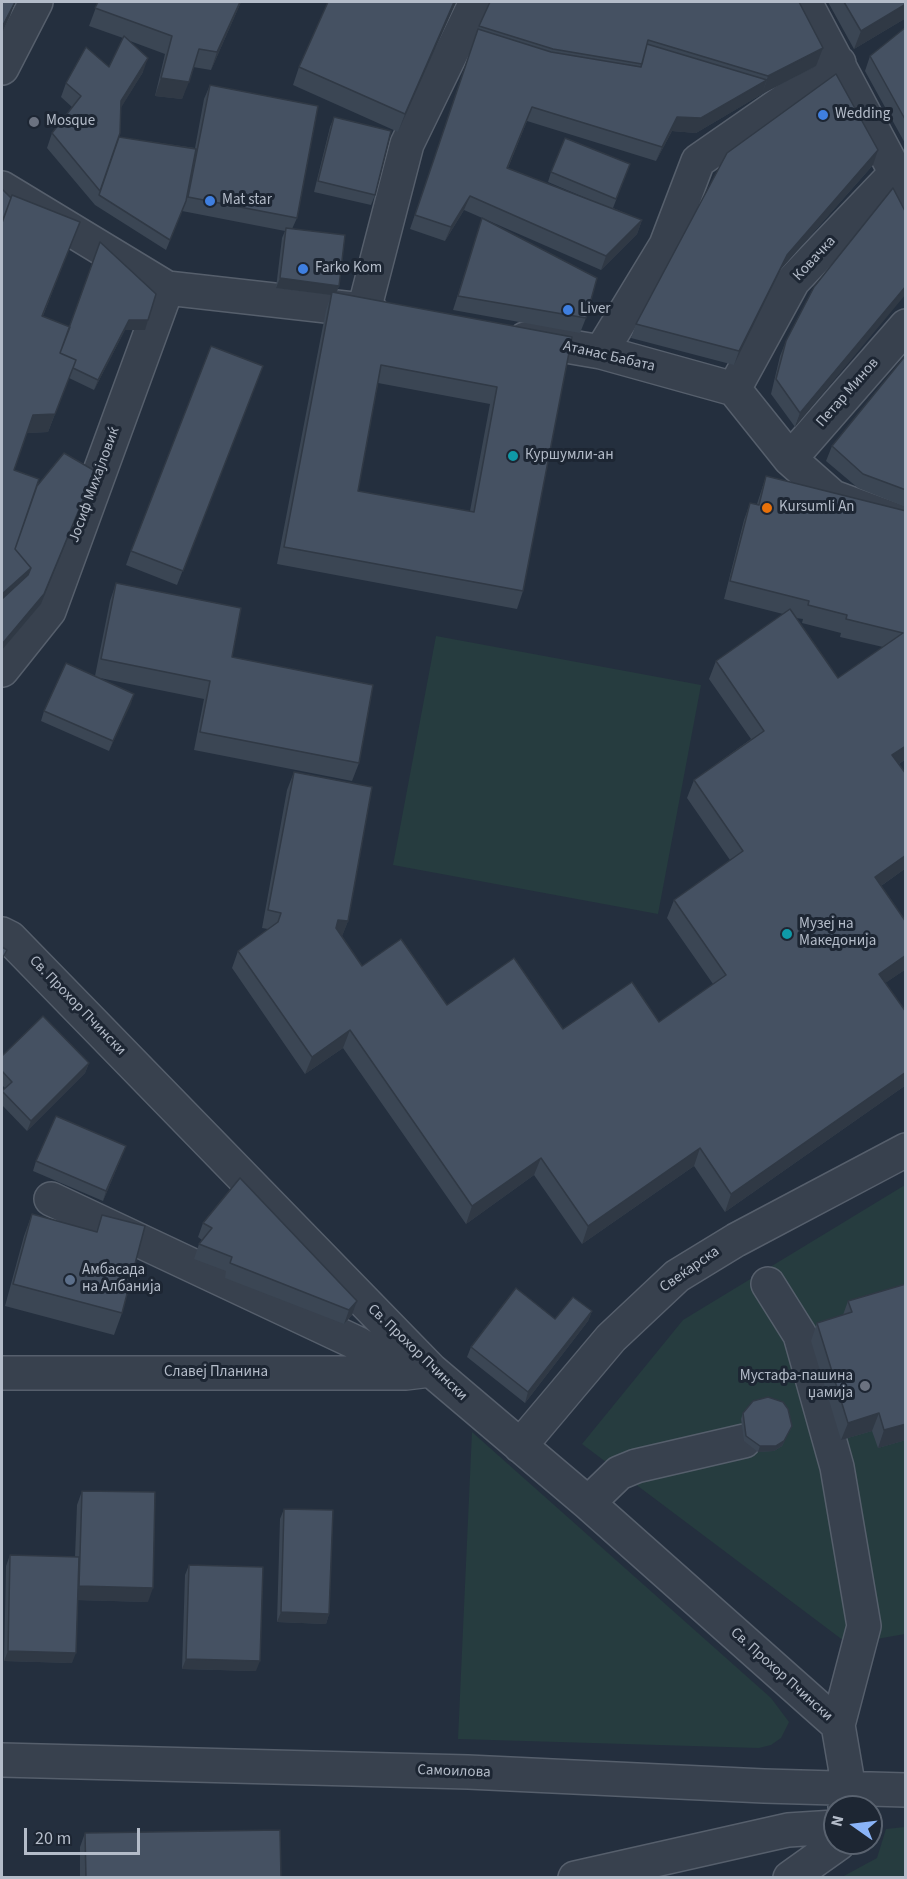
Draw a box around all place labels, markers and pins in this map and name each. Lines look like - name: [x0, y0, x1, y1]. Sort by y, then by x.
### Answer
- place label: Wedding: [835, 106, 890, 124]
- marker: Wedding: [816, 108, 830, 122]
- place label: Mosque: [46, 113, 95, 131]
- marker: Mosque: [27, 115, 41, 129]
- place label: Mat star: [222, 192, 272, 210]
- marker: Mat star: [203, 194, 217, 208]
- place label: Farko Kom: [315, 260, 382, 278]
- marker: Farko Kom: [296, 262, 310, 276]
- place label: Liver: [580, 301, 611, 319]
- marker: Liver: [561, 303, 575, 317]
- place label: Куршумли-ан: [525, 447, 614, 465]
- marker: Куршумли-ан: [506, 449, 520, 463]
- place label: Kursumli An: [779, 499, 855, 517]
- marker: Kursumli An: [760, 501, 774, 515]
- place label: Музеј на Македонија: [799, 916, 876, 951]
- marker: Музеј на Македонија: [780, 927, 794, 941]
- place label: Амбасада на Албанија: [82, 1262, 161, 1297]
- marker: Амбасада на Албанија: [63, 1273, 77, 1287]
- place label: Мустафа-пашина џамија: [740, 1368, 853, 1403]
- marker: Мустафа-пашина џамија: [858, 1379, 872, 1393]

